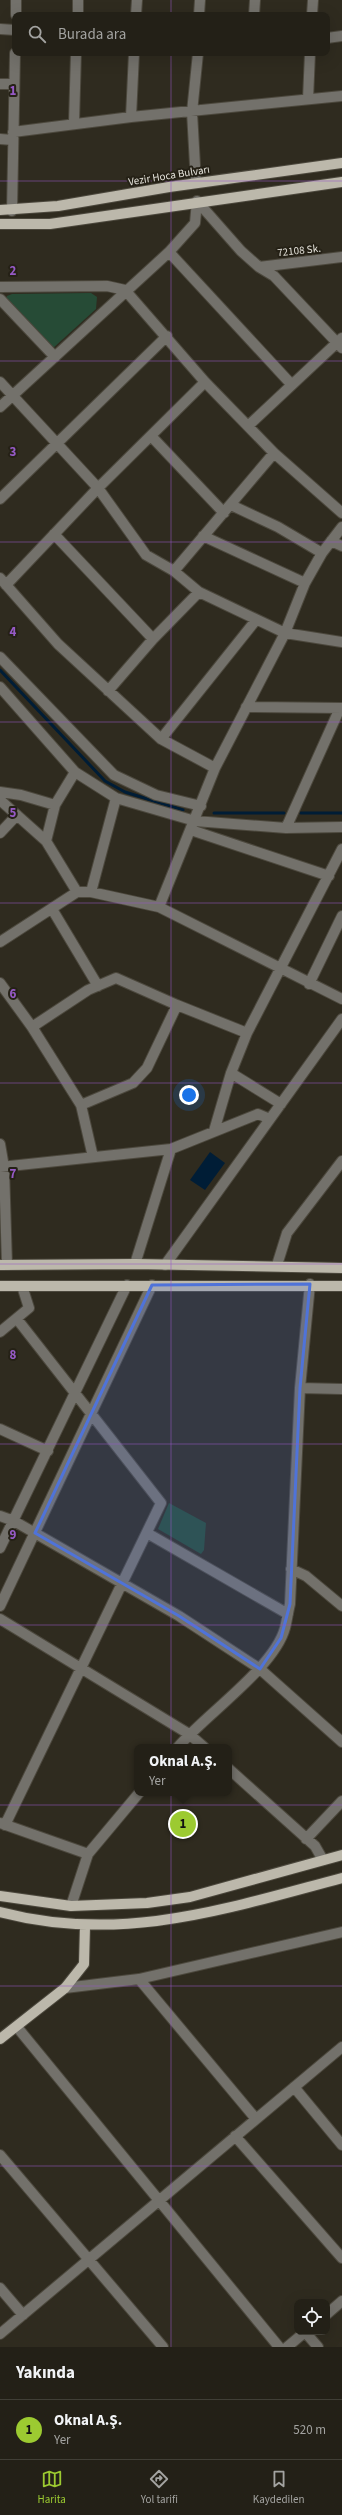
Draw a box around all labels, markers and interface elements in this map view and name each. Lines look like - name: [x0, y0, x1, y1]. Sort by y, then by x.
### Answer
- search box: [12, 12, 330, 56]
- icon: search: [26, 23, 48, 45]
- text: Burada ara: [58, 24, 126, 45]
- text: 1: [10, 82, 17, 100]
- street label: Vezir Hoca Bulvarı: [127, 162, 211, 189]
- street label: 72108 Sk.: [277, 241, 322, 260]
- text: 2: [10, 262, 17, 280]
- text: 3: [10, 443, 17, 461]
- text: 4: [10, 623, 17, 641]
- text: 5: [10, 804, 17, 822]
- text: 6: [10, 985, 17, 1003]
- your location: [179, 1085, 199, 1105]
- text: 7: [10, 1165, 17, 1183]
- text: 8: [10, 1346, 17, 1364]
- text: 9: [10, 1526, 17, 1544]
- popup: [134, 1744, 232, 1796]
- text: Oknal A.Ş.: [149, 1751, 217, 1772]
- text: Yer: [149, 1772, 166, 1790]
- pin: 1: [170, 1809, 196, 1839]
- map controls: [294, 2299, 330, 2335]
- button: locate: [294, 2299, 330, 2335]
- text: Yakında: [16, 2361, 75, 2385]
- text: Oknal A.Ş.: [54, 2410, 122, 2431]
- text: 1: [26, 2421, 32, 2439]
- text: 520 m: [293, 2421, 326, 2439]
- text: Yer: [54, 2431, 71, 2449]
- tab: Harita: [37, 2468, 66, 2507]
- tab: Yol tarifi: [141, 2468, 178, 2507]
- tab: Kaydedilen: [253, 2468, 305, 2507]

